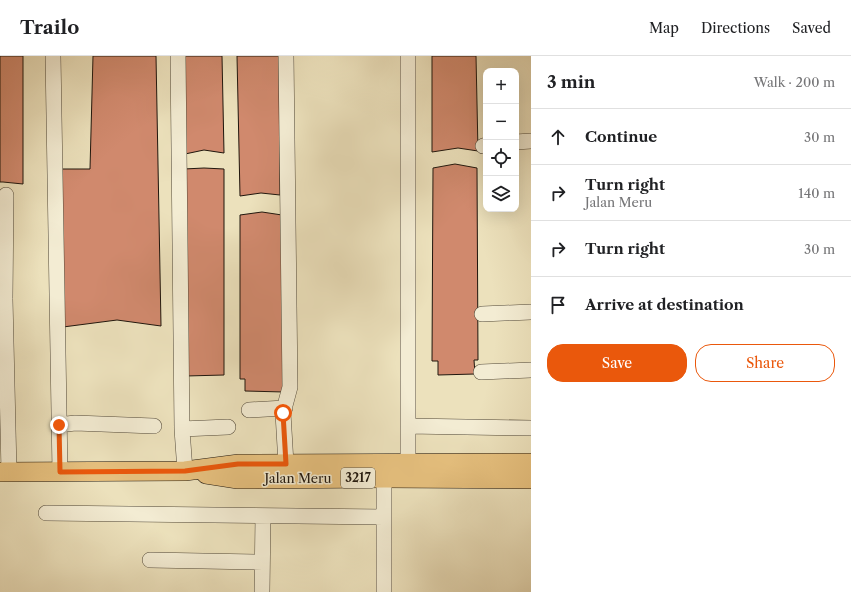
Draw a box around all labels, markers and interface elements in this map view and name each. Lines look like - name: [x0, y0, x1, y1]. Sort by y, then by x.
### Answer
- text: Trailo: [20, 16, 79, 39]
- text: Map: [649, 19, 679, 37]
- text: Directions: [701, 19, 770, 37]
- text: Saved: [792, 19, 831, 37]
- map controls: [483, 68, 519, 212]
- button: +: [483, 68, 519, 104]
- text: 3 min: [547, 72, 596, 92]
- text: Walk · 200 m: [754, 74, 835, 90]
- button: −: [483, 104, 519, 140]
- icon: ahead: [547, 126, 569, 148]
- text: Continue: [585, 127, 657, 146]
- text: 30 m: [804, 129, 835, 145]
- button: locate: [483, 140, 519, 176]
- text: Turn right: [585, 175, 665, 194]
- button: layers: [483, 176, 519, 212]
- icon: right: [547, 182, 569, 204]
- text: 140 m: [798, 185, 835, 201]
- text: Jalan Meru: [585, 194, 652, 210]
- icon: right: [547, 238, 569, 260]
- text: Turn right: [585, 239, 665, 258]
- text: 30 m: [804, 241, 835, 257]
- icon: arrive: [547, 294, 569, 316]
- text: Arrive at destination: [585, 295, 744, 314]
- button: Save: [547, 344, 687, 382]
- button: Share: [695, 344, 835, 382]
- route start: [274, 404, 292, 422]
- route end: [50, 416, 68, 434]
- road number: 3217: [341, 468, 375, 488]
- street label: Jalan Meru: [262, 470, 332, 486]

